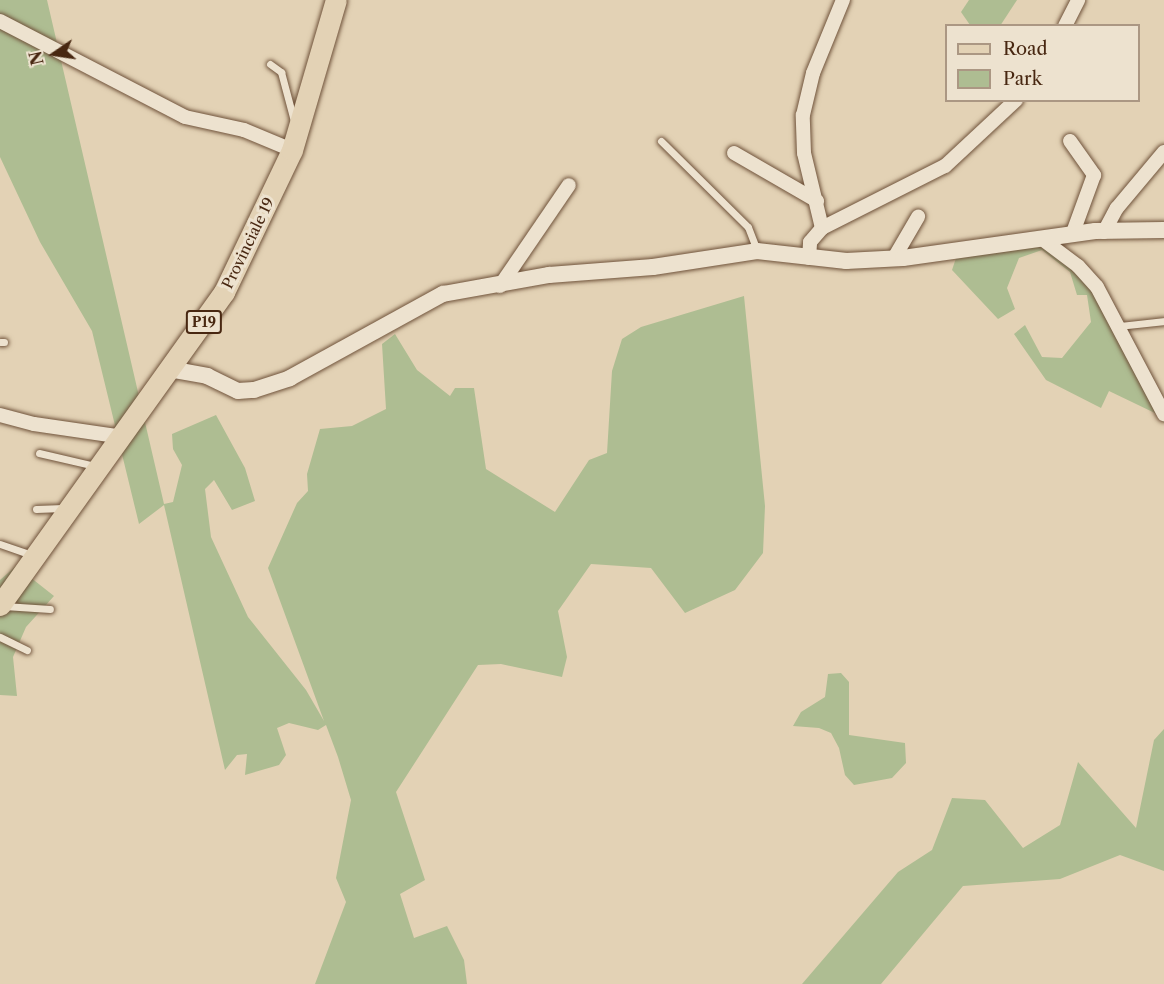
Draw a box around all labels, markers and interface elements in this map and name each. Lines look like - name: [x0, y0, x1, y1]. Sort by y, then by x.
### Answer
- north arrow: [24, 24, 84, 84]
- legend: [945, 24, 1140, 102]
- text: Road: [1003, 38, 1048, 60]
- text: N: [25, 49, 48, 67]
- text: Park: [1003, 68, 1042, 90]
- street label: Provinciale 19: [218, 194, 278, 292]
- road number: P19: [184, 311, 224, 333]

